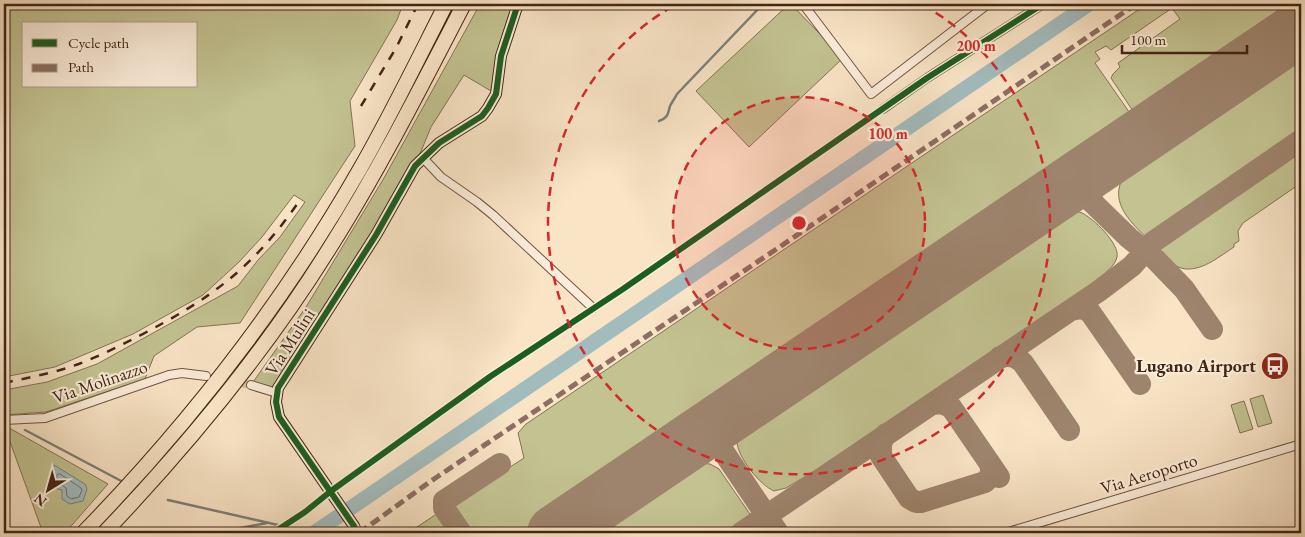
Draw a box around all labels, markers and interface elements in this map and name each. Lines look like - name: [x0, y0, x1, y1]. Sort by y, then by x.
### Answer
- legend: [22, 22, 198, 88]
- scale bar: [1122, 22, 1248, 54]
- text: 100 m: [1130, 30, 1167, 49]
- text: Cycle path: [68, 33, 130, 52]
- text: 200 m: [956, 36, 996, 55]
- text: Path: [68, 57, 94, 76]
- text: 100 m: [868, 124, 908, 143]
- centre of rings: [790, 214, 808, 232]
- street label: Via Mulini: [259, 303, 320, 380]
- bus stop icon: Lugano Airport: [1260, 351, 1290, 381]
- place label: Lugano Airport: [1136, 354, 1256, 377]
- street label: Via Molinazzo: [49, 355, 150, 409]
- street label: Via Aeroporto: [1098, 448, 1200, 499]
- north arrow: [22, 464, 72, 514]
- text: N: [30, 489, 50, 511]

